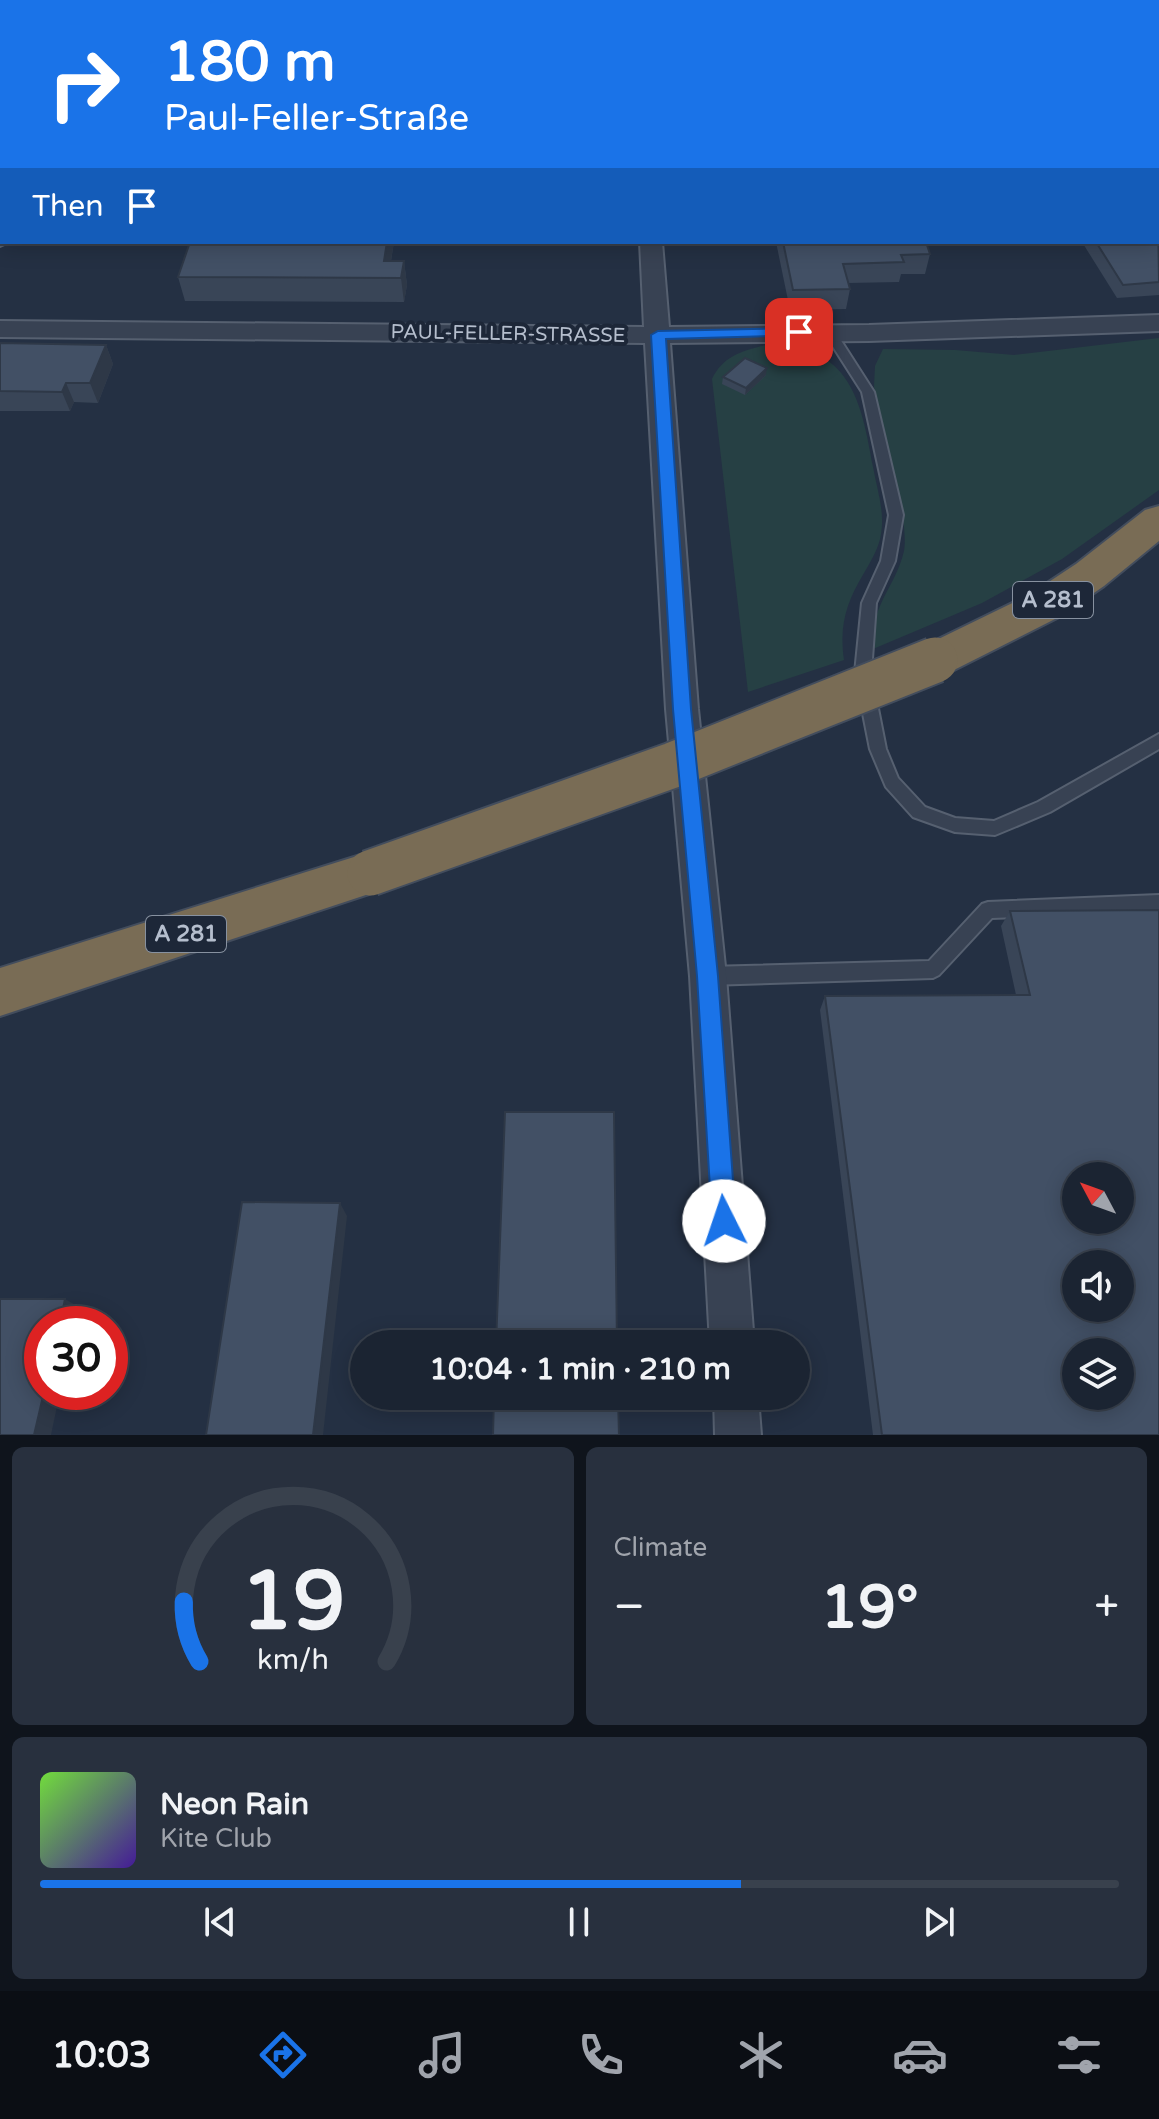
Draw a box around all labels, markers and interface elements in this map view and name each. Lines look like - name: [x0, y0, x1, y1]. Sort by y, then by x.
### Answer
- text: 180 m: [164, 29, 335, 96]
- icon: right: [32, 32, 136, 136]
- text: Paul-Feller-Straße: [164, 97, 469, 140]
- icon: arrive: [120, 184, 164, 228]
- text: Then: [32, 188, 104, 225]
- pin: [765, 298, 833, 366]
- icon: arrive: [777, 310, 821, 354]
- street label: PAUL-FELLER-STRASSE: [390, 320, 626, 348]
- road number: A 281: [1013, 582, 1093, 618]
- road number: A 281: [146, 916, 226, 952]
- north arrow: [1062, 1162, 1134, 1234]
- map controls: [1062, 1162, 1134, 1410]
- position arrow: [682, 1179, 766, 1263]
- button: sound: [1062, 1250, 1134, 1322]
- speed limit sign: 30: [24, 1306, 128, 1410]
- button: layers: [1062, 1338, 1134, 1410]
- text: 10:04 · 1 min · 210 m: [429, 1351, 731, 1388]
- text: Climate: [614, 1532, 707, 1563]
- text: 19: [241, 1552, 345, 1652]
- text: 19°: [821, 1572, 919, 1644]
- text: −: [614, 1581, 645, 1634]
- text: +: [1094, 1581, 1119, 1634]
- text: km/h: [257, 1643, 329, 1677]
- text: Neon Rain: [160, 1786, 309, 1823]
- text: Kite Club: [160, 1823, 272, 1854]
- icon: previous: [198, 1900, 242, 1944]
- icon: pause: [557, 1900, 601, 1944]
- icon: next: [917, 1900, 961, 1944]
- icon: directions: [255, 2027, 311, 2083]
- icon: music: [414, 2027, 470, 2083]
- icon: phone: [573, 2027, 629, 2083]
- icon: climate: [733, 2027, 789, 2083]
- icon: car: [892, 2027, 948, 2083]
- icon: filters: [1051, 2027, 1107, 2083]
- text: 10:03: [52, 2034, 151, 2077]

